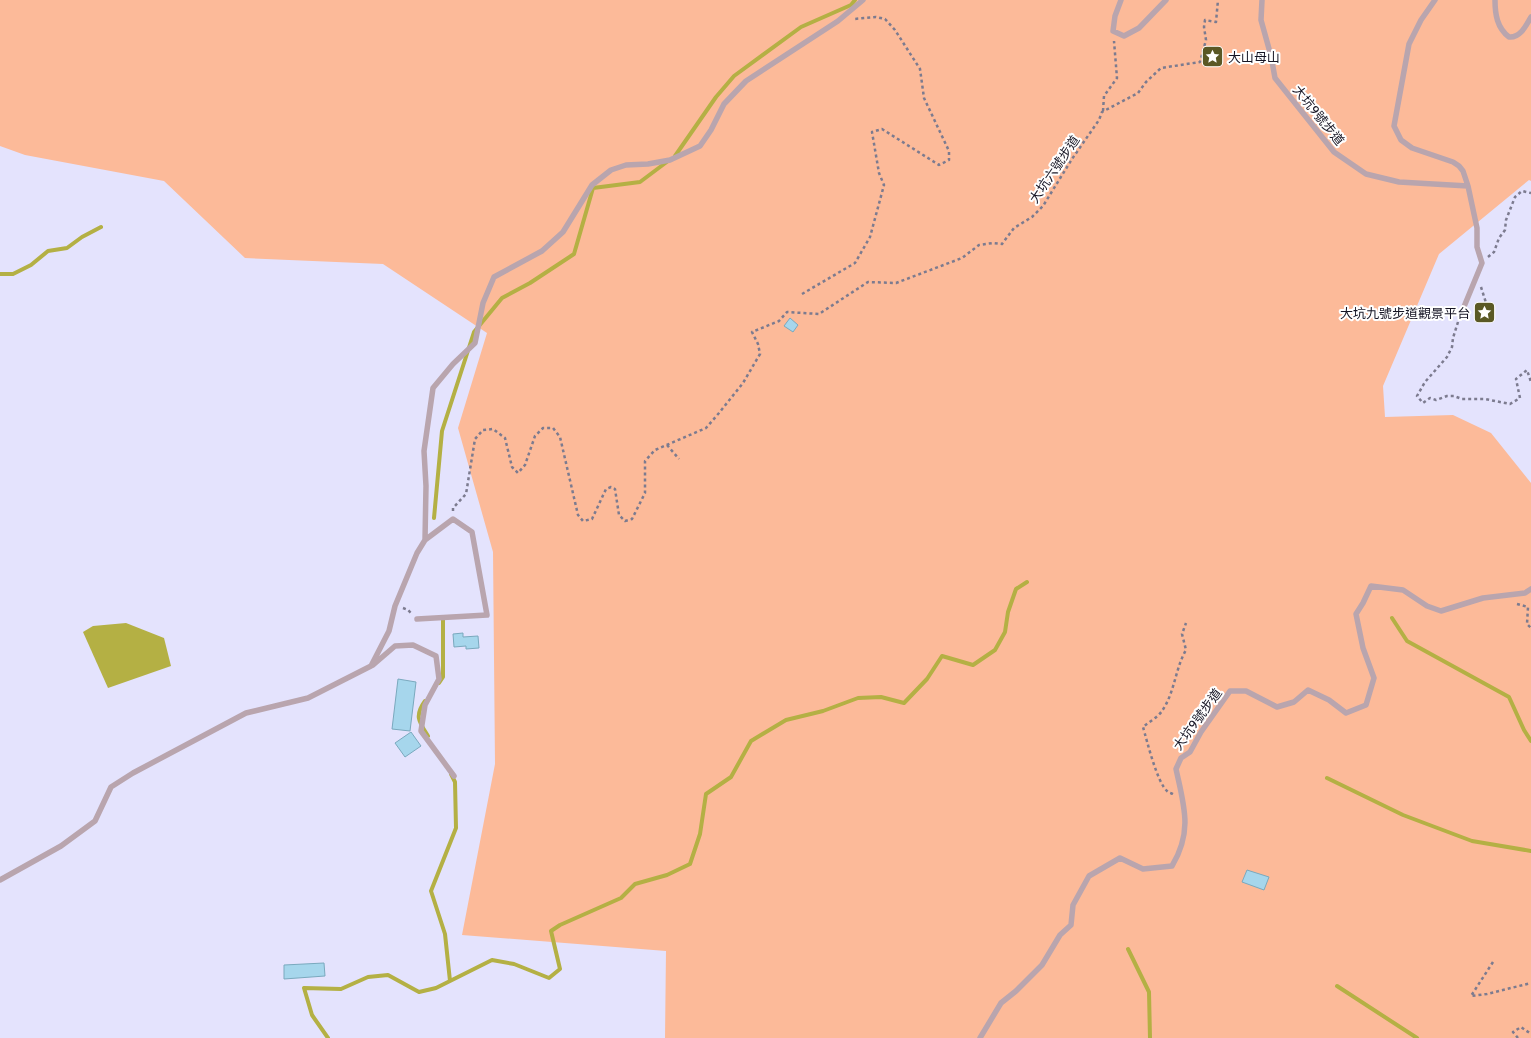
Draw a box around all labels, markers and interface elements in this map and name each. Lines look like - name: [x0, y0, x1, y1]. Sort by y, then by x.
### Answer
- place icon: 大山母山: [1199, 44, 1225, 70]
- place label: 大山母山: [1228, 49, 1280, 65]
- street label: 大坑9號步道: [1290, 82, 1348, 148]
- street label: 大坑六號步道: [1026, 132, 1082, 206]
- place icon: 大坑九號步道觀景平台: [1472, 300, 1498, 326]
- place label: 大坑九號步道觀景平台: [1340, 305, 1470, 321]
- street label: 大坑9號步道: [1169, 685, 1225, 753]

